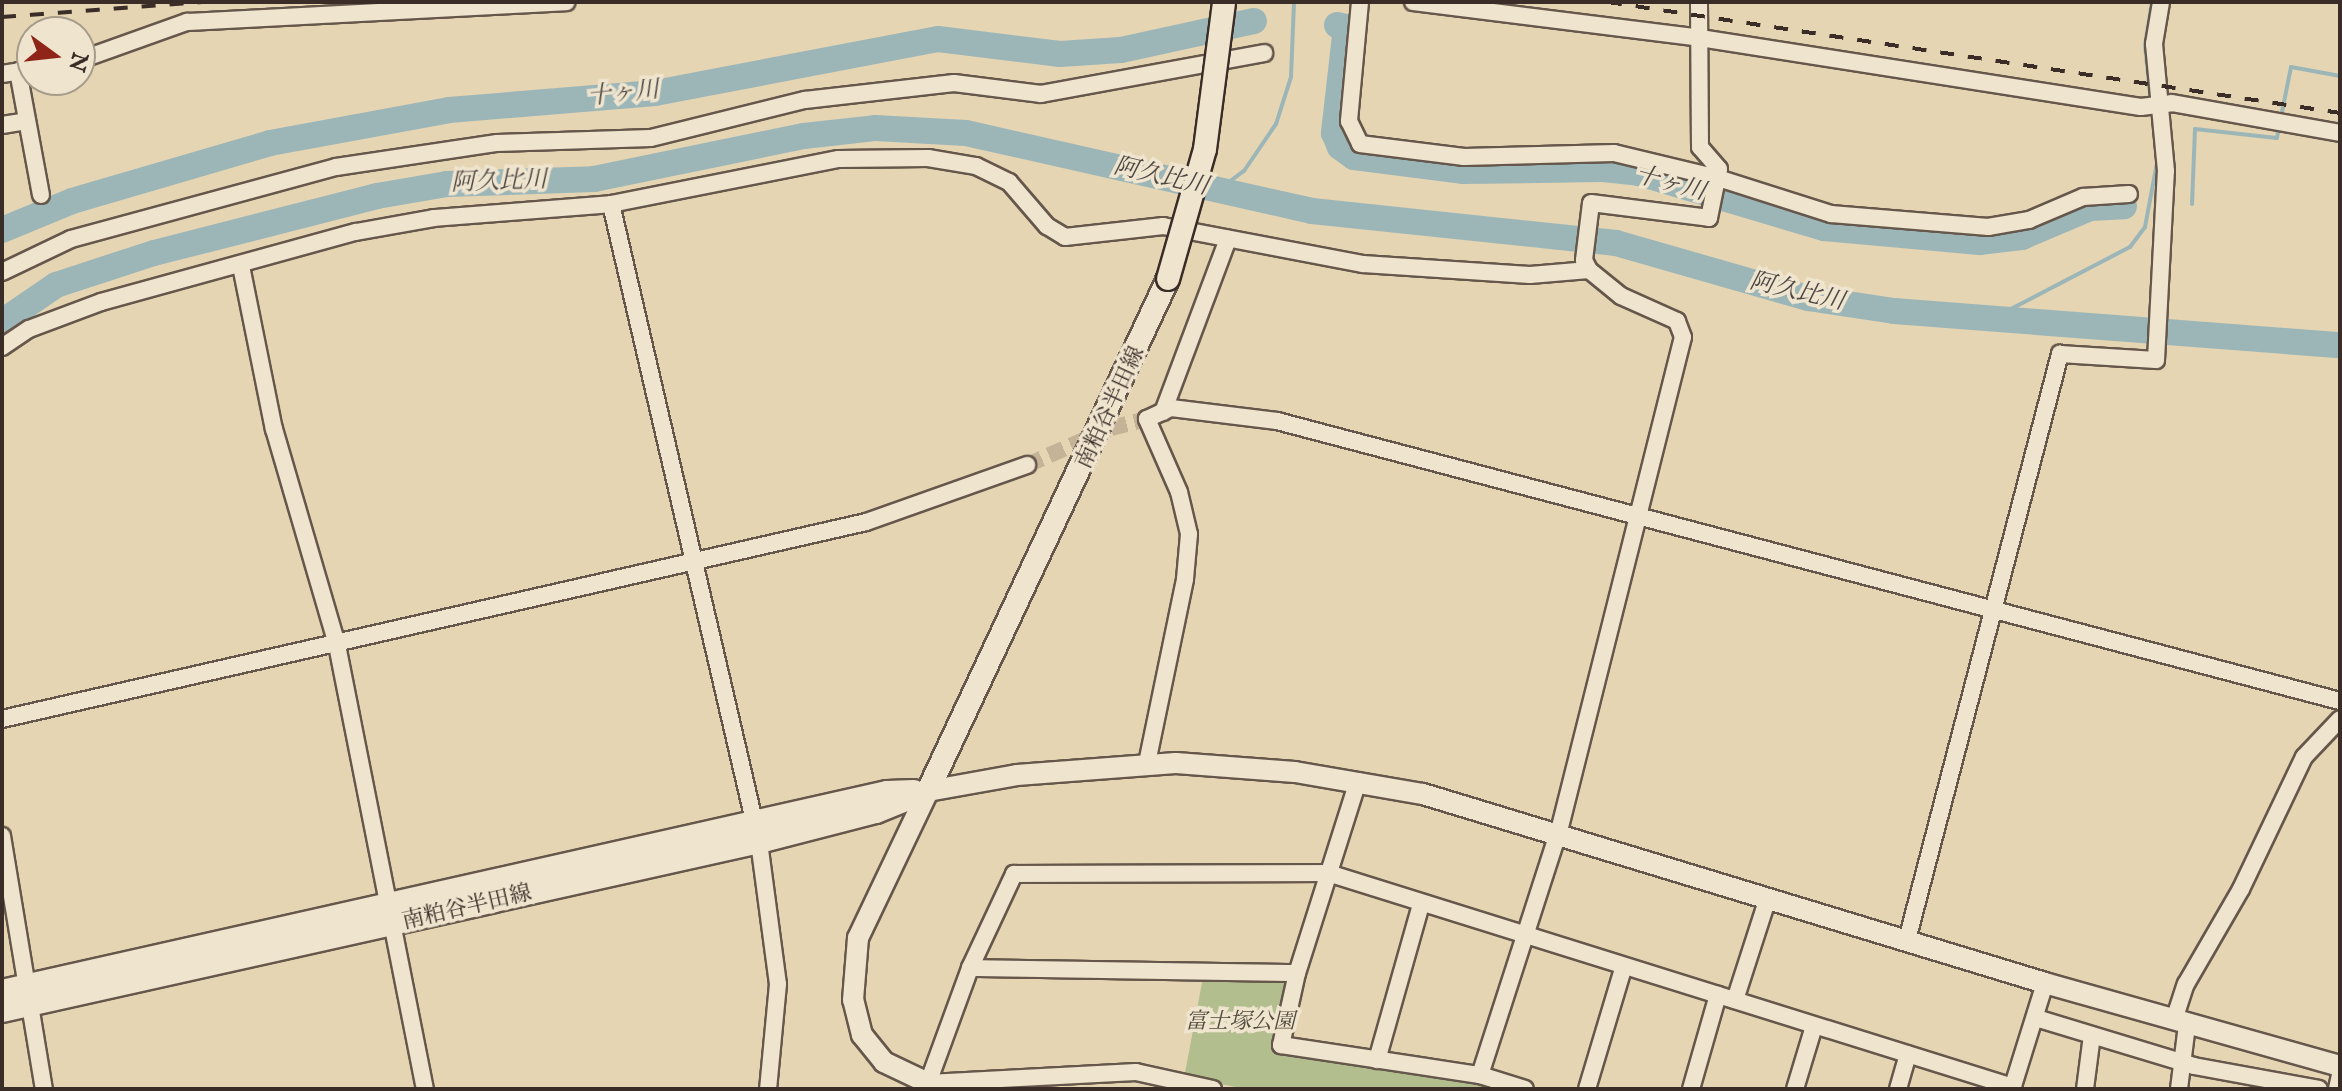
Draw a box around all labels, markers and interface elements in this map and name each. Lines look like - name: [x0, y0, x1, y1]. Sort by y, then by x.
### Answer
- north arrow: [16, 16, 96, 96]
- text: N: [61, 49, 93, 75]
- water label: 十ヶ川: [586, 76, 660, 112]
- water label: 阿久比川: [1111, 152, 1211, 202]
- water label: 十ヶ川: [1631, 161, 1709, 207]
- water label: 阿久比川: [451, 166, 547, 198]
- water label: 阿久比川: [1747, 267, 1847, 317]
- street label: 南粕谷半田線: [1071, 343, 1151, 473]
- street label: 南粕谷半田線: [400, 880, 534, 936]
- park label: 富士塚公園: [1185, 1010, 1295, 1036]

